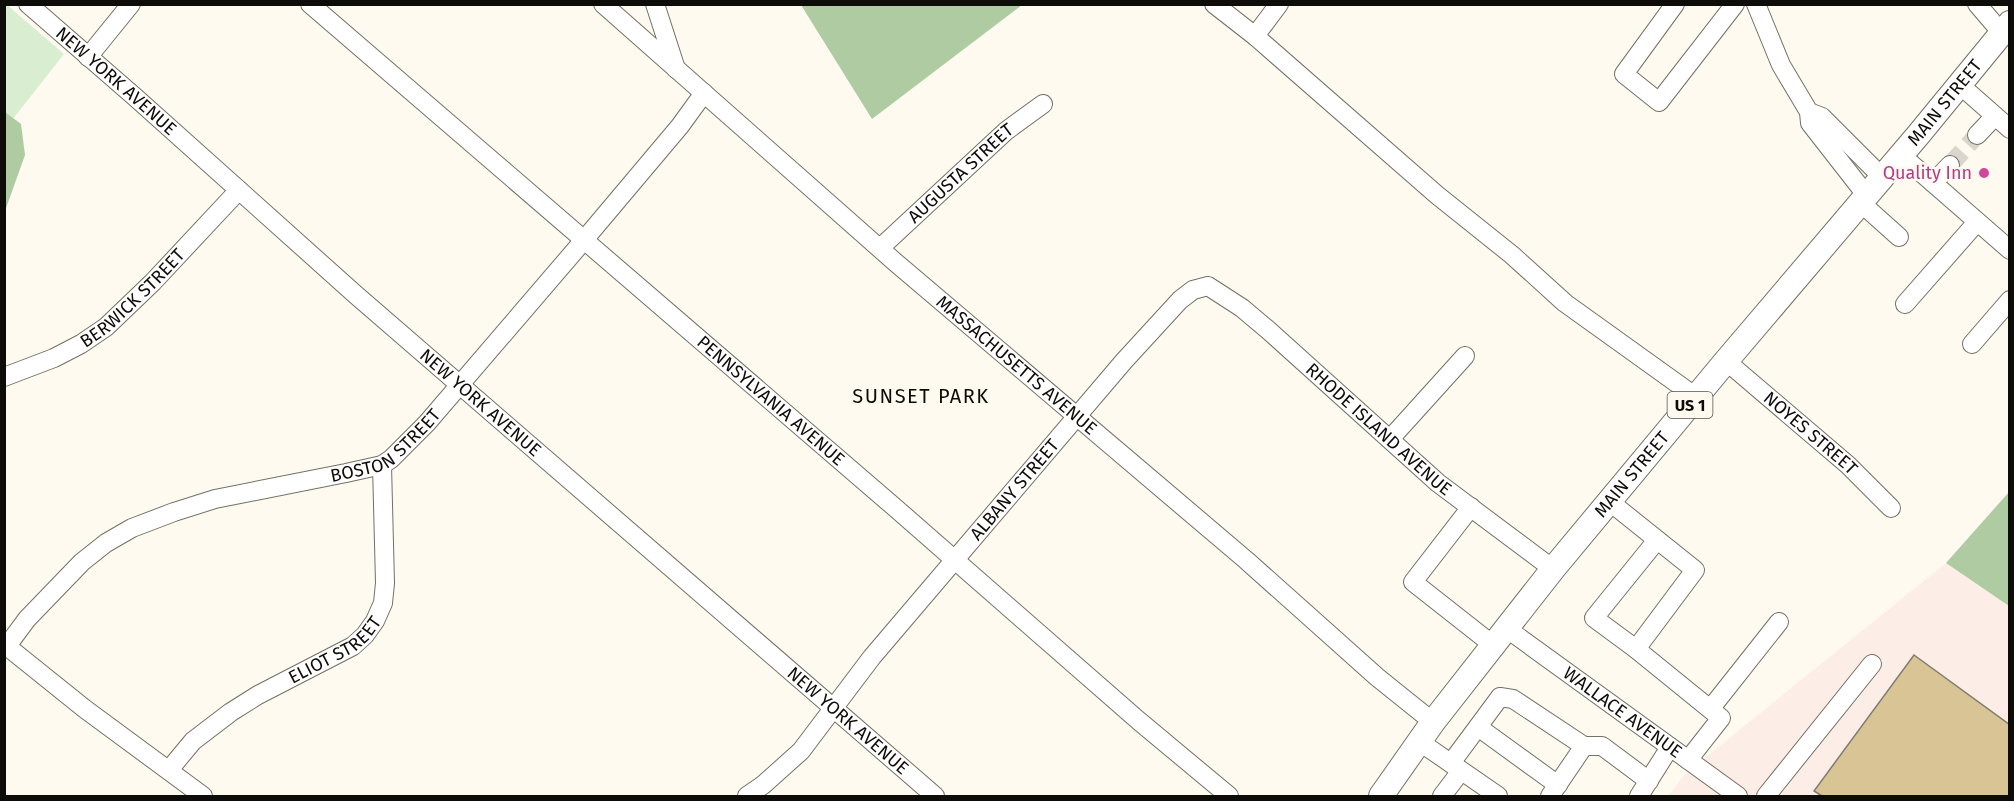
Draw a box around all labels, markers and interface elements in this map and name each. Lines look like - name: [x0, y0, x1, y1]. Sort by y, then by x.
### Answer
- street label: NEW YORK AVENUE: [51, 22, 181, 140]
- street label: MAIN STREET: [1903, 55, 1987, 150]
- street label: AUGUSTA STREET: [903, 118, 1018, 228]
- place label: Quality Inn: [1883, 162, 1972, 184]
- marker: Quality Inn: [1977, 166, 1991, 180]
- street label: BERWICK STREET: [76, 244, 190, 352]
- street label: MASSACHUSETTS AVENUE: [932, 291, 1101, 439]
- street label: PENNSYLVANIA AVENUE: [692, 331, 849, 470]
- street label: NEW YORK AVENUE: [415, 344, 546, 461]
- street label: RHODE ISLAND AVENUE: [1301, 358, 1456, 500]
- district label: SUNSET PARK: [852, 384, 990, 408]
- street label: NOYES STREET: [1759, 387, 1863, 480]
- road number: US 1: [1668, 392, 1712, 418]
- street label: BOSTON STREET: [329, 404, 446, 487]
- street label: MAIN STREET: [1590, 426, 1674, 522]
- street label: ALBANY STREET: [965, 434, 1064, 545]
- street label: ELIOT STREET: [285, 611, 386, 688]
- street label: NEW YORK AVENUE: [783, 662, 913, 779]
- street label: WALLACE AVENUE: [1559, 662, 1686, 763]

